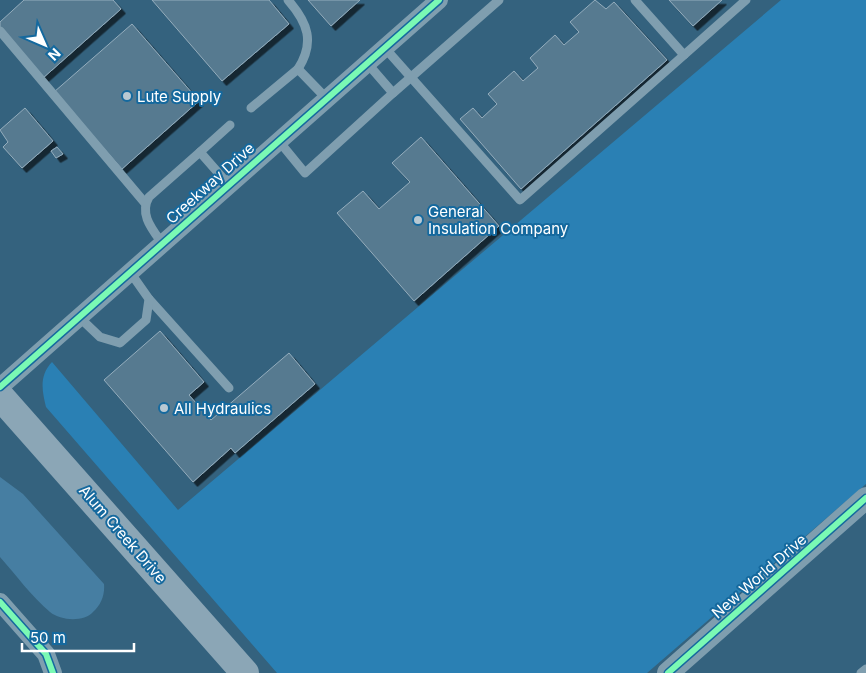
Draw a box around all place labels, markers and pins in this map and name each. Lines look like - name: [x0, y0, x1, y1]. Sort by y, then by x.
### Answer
- place label: Lute Supply: [137, 87, 222, 106]
- marker: Lute Supply: [121, 90, 133, 102]
- place label: General Insulation Company: [428, 202, 569, 238]
- marker: General Insulation Company: [412, 214, 424, 226]
- place label: All Hydraulics: [174, 399, 271, 418]
- marker: All Hydraulics: [158, 402, 170, 414]

